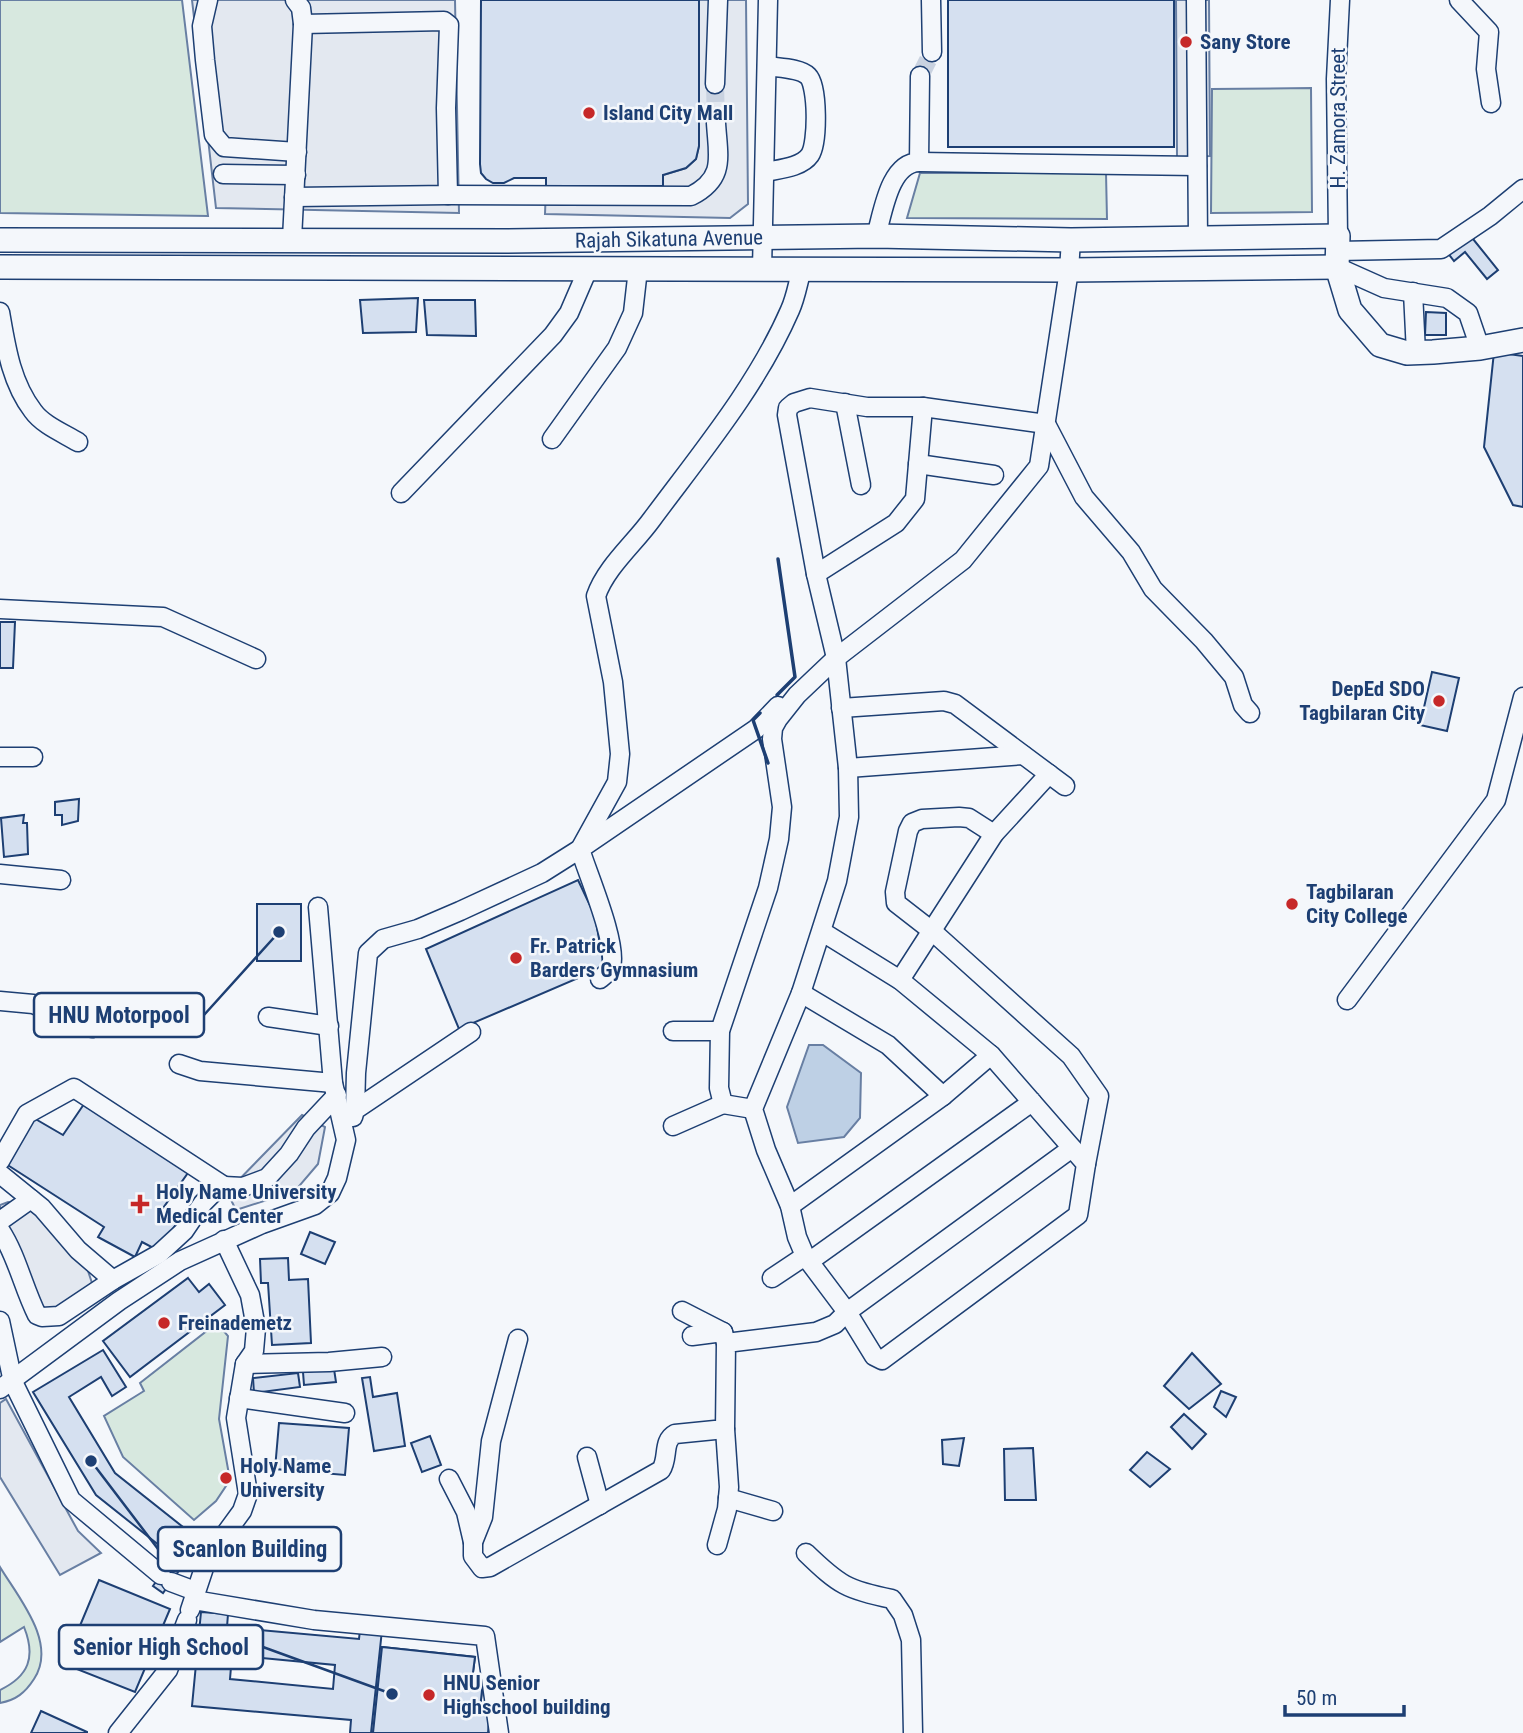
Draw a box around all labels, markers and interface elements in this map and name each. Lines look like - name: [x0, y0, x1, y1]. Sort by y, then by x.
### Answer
- place label: Sany Store: [1200, 30, 1290, 54]
- marker: Sany Store: [1178, 34, 1194, 50]
- street label: H. Zamora Street: [1326, 48, 1350, 188]
- place label: Island City Mall: [603, 101, 733, 125]
- marker: Island City Mall: [581, 105, 597, 121]
- street label: Rajah Sikatuna Avenue: [575, 225, 763, 253]
- place label: DepEd SDO Tagbilaran City: [1299, 677, 1426, 725]
- marker: DepEd SDO Tagbilaran City: [1431, 693, 1447, 709]
- place label: Tagbilaran City College: [1306, 880, 1408, 928]
- marker: Tagbilaran City College: [1284, 896, 1300, 912]
- place label: Fr. Patrick Barders Gymnasium: [530, 934, 698, 982]
- marker: Fr. Patrick Barders Gymnasium: [508, 950, 524, 966]
- callout: HNU Motorpool: [34, 993, 204, 1037]
- text: HNU Motorpool: [48, 1002, 190, 1029]
- place label: Holy Name University Medical Center: [156, 1180, 337, 1228]
- marker: Holy Name University Medical Center: [130, 1194, 150, 1214]
- place label: Freinademetz: [178, 1311, 292, 1335]
- marker: Freinademetz: [156, 1315, 172, 1331]
- place label: Holy Name University: [240, 1454, 331, 1502]
- marker: Holy Name University: [218, 1470, 234, 1486]
- callout: Scanlon Building: [158, 1527, 341, 1571]
- text: Scanlon Building: [173, 1536, 327, 1563]
- callout: Senior High School: [59, 1625, 263, 1669]
- text: Senior High School: [73, 1634, 249, 1661]
- place label: HNU Senior Highschool building: [443, 1671, 611, 1719]
- scale bar: [1285, 1674, 1404, 1718]
- text: 50 m: [1296, 1686, 1337, 1710]
- marker: HNU Senior Highschool building: [421, 1687, 437, 1703]

